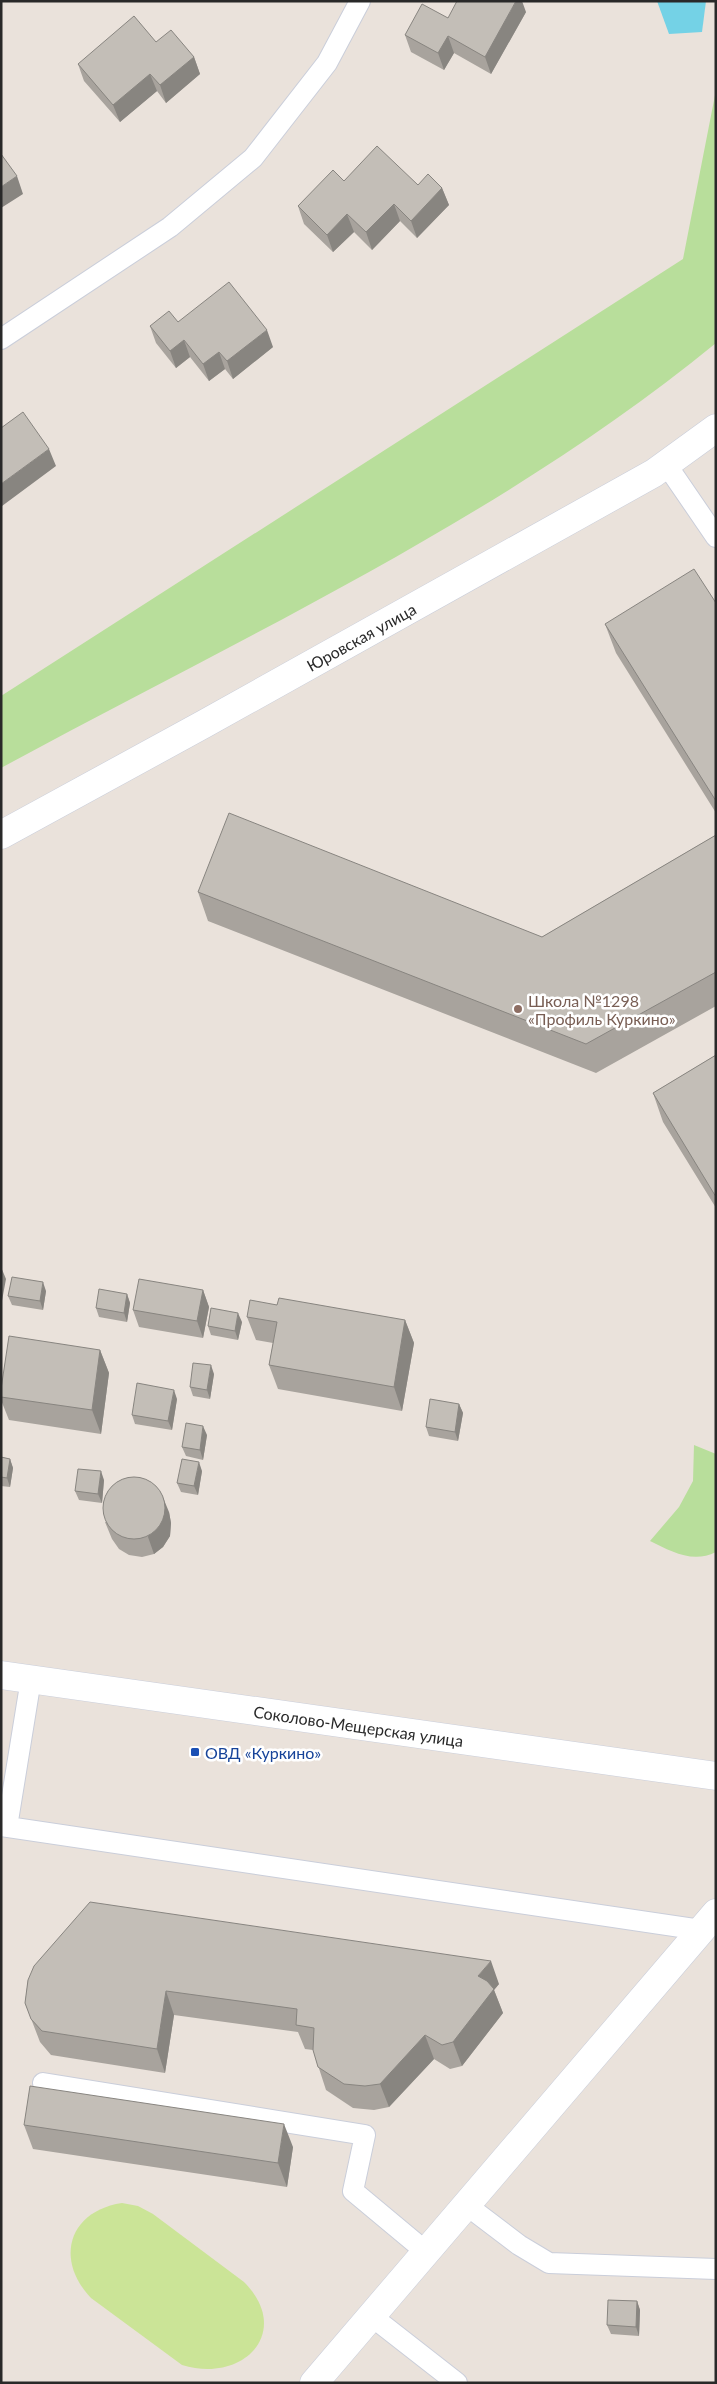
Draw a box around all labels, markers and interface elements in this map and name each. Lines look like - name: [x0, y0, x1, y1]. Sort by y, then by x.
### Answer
- street label: Юровская улица: [303, 598, 419, 675]
- place label: Школа №1298 «Профиль Куркино»: [528, 991, 676, 1028]
- marker: Школа №1298 «Профиль Куркино»: [512, 1003, 524, 1015]
- street label: Соколово-Мещерская улица: [252, 1701, 465, 1750]
- place label: ОВД «Куркино»: [205, 1743, 321, 1762]
- marker: ОВД «Куркино»: [189, 1746, 201, 1758]

